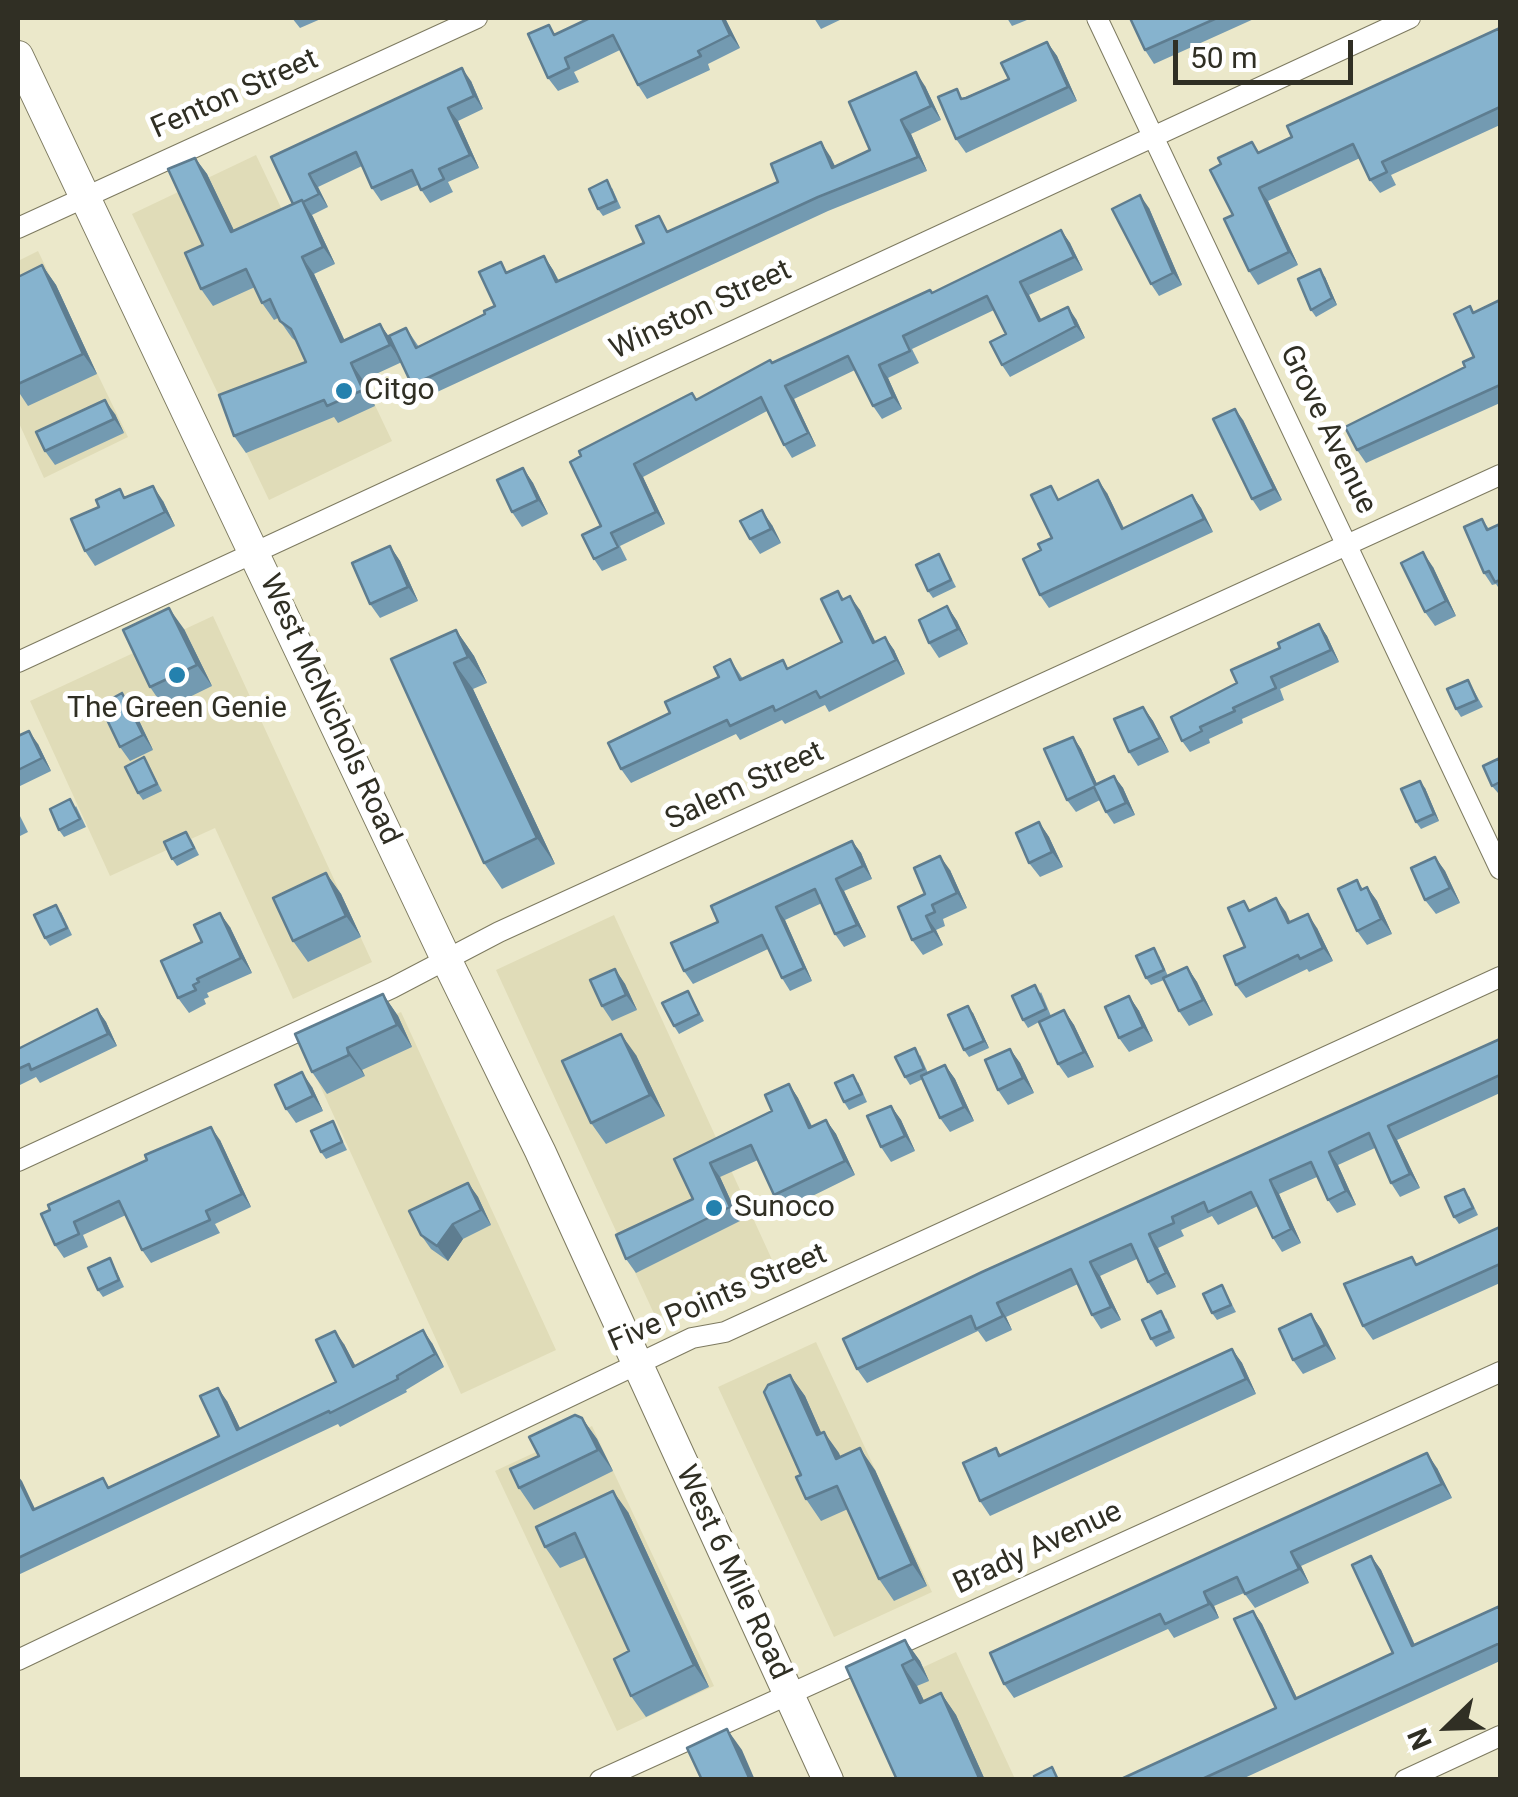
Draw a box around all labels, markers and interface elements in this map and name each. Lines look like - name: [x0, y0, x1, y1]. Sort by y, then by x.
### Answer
- scale bar: [1178, 20, 1358, 82]
- text: 50 m: [1190, 40, 1257, 75]
- street label: Fenton Street: [146, 42, 324, 148]
- street label: Winston Street: [605, 253, 797, 369]
- street label: Grove Avenue: [1271, 340, 1383, 520]
- place label: Citgo: [364, 373, 435, 409]
- marker: Citgo: [333, 380, 355, 402]
- street label: West McNichols Road: [251, 569, 407, 851]
- marker: The Green Genie: [166, 664, 188, 686]
- place label: The Green Genie: [67, 691, 287, 727]
- street label: Salem Street: [660, 735, 830, 839]
- place label: Sunoco: [734, 1190, 835, 1226]
- marker: Sunoco: [703, 1197, 725, 1219]
- street label: Five Points Street: [604, 1237, 832, 1361]
- street label: West 6 Mile Road: [667, 1460, 797, 1686]
- street label: Brady Avenue: [948, 1494, 1128, 1604]
- north arrow: [1398, 1677, 1498, 1777]
- text: N: [1401, 1723, 1439, 1754]

